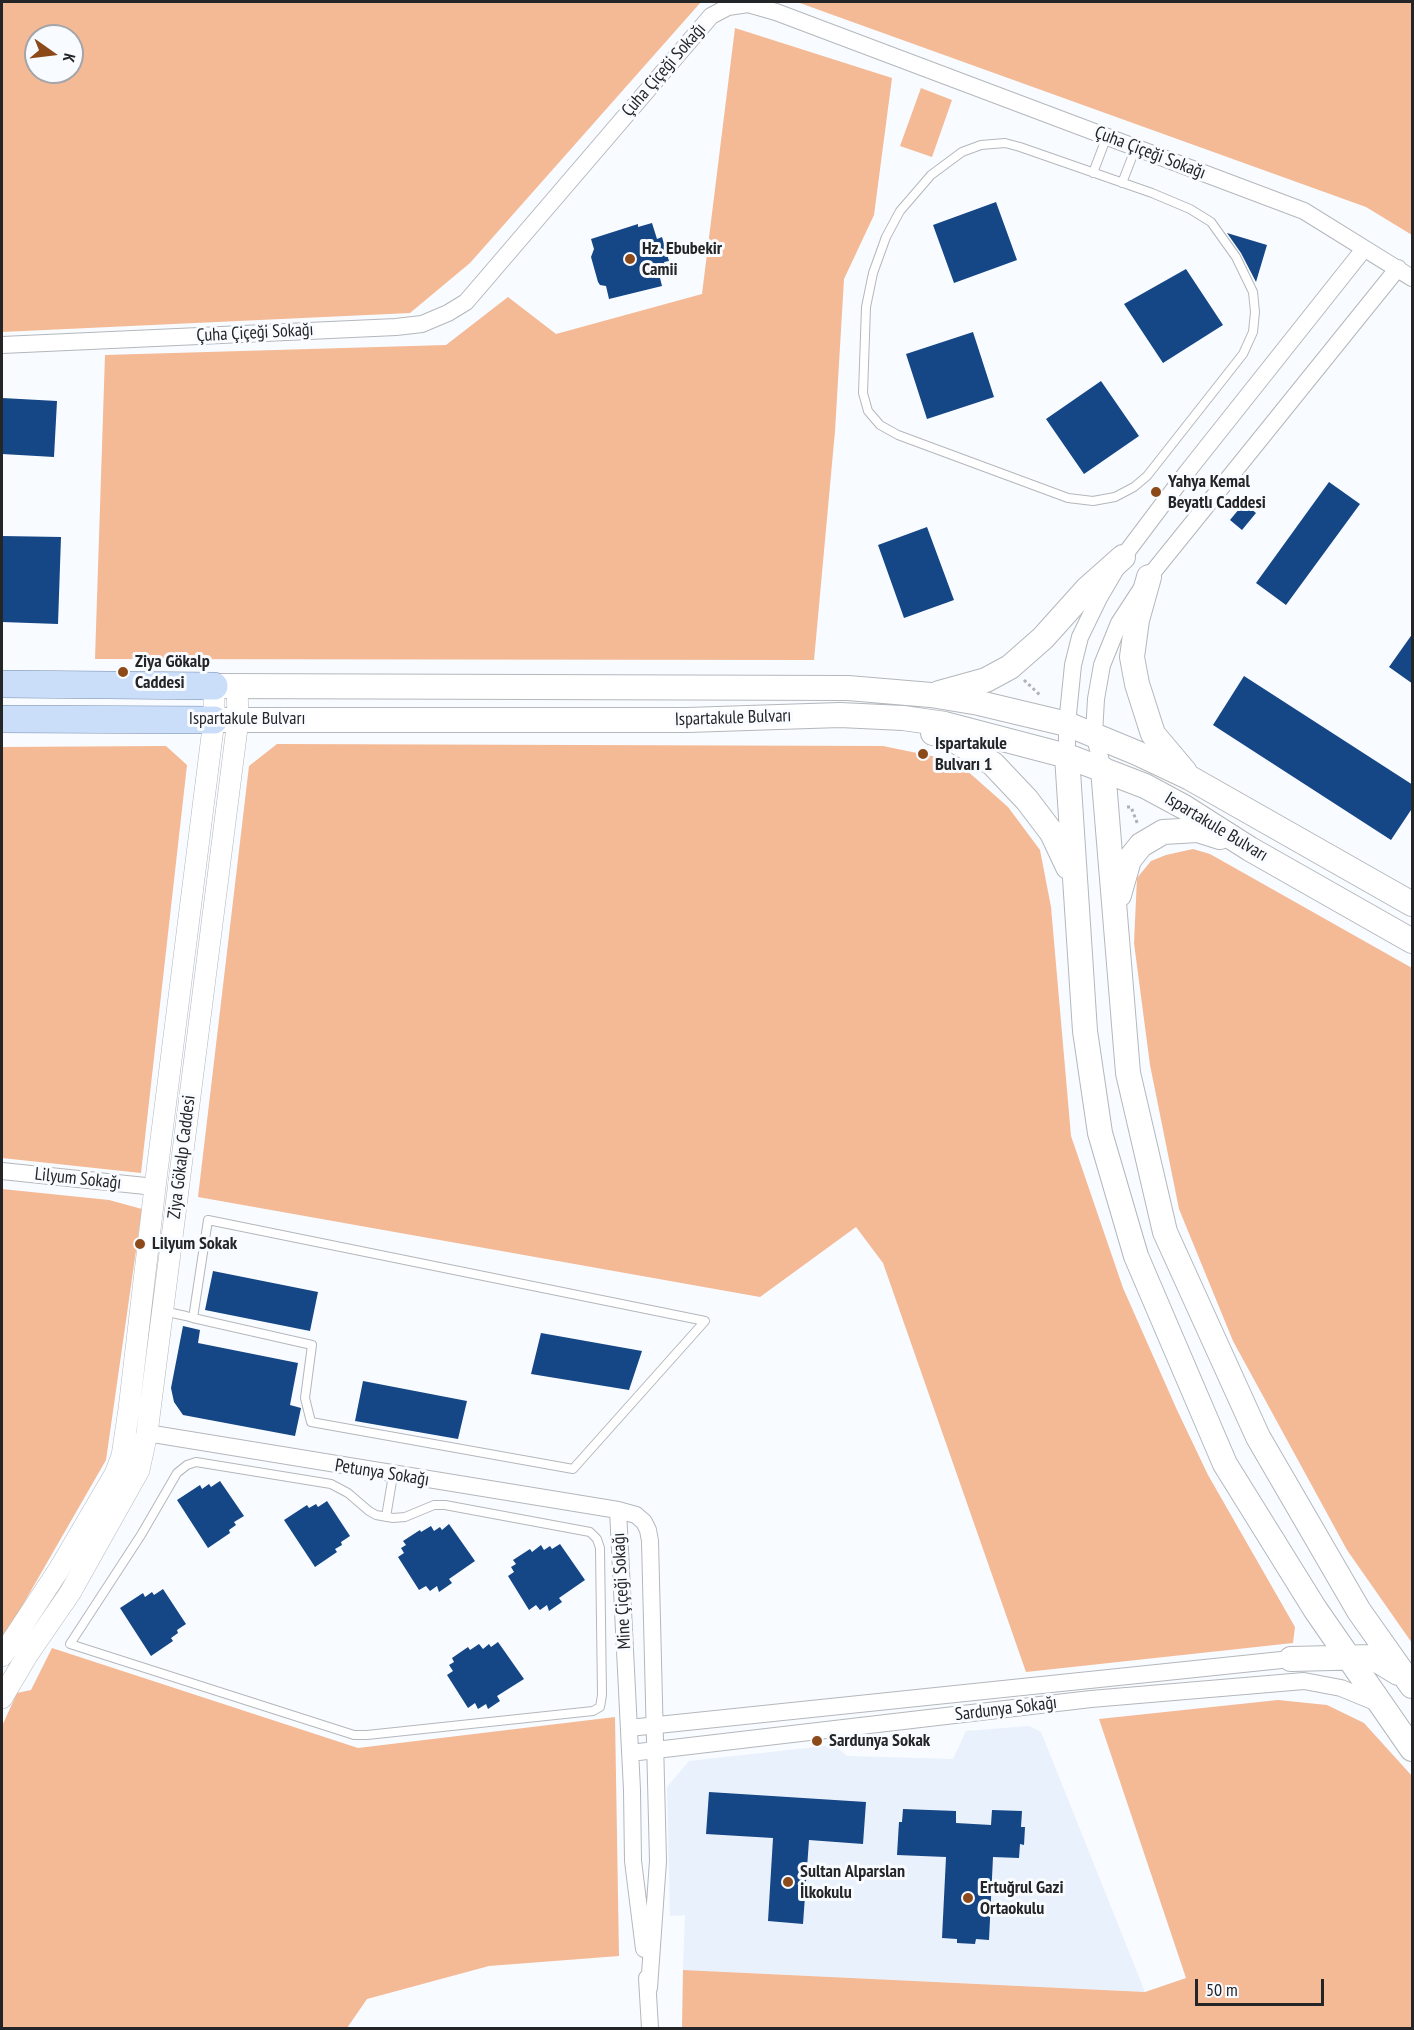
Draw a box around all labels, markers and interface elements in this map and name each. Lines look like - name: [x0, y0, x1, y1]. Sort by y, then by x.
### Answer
- street label: Çuha Çiçeği Sokağı: [617, 19, 711, 121]
- north arrow: [24, 24, 84, 84]
- text: K: [59, 51, 80, 64]
- street label: Çuha Çiçeği Sokağı: [1091, 122, 1209, 184]
- place label: Hz. Ebubekir Camii: [642, 238, 722, 280]
- marker: Hz. Ebubekir Camii: [623, 252, 637, 266]
- street label: Çuha Çiçeği Sokağı: [196, 319, 314, 347]
- place label: Yahya Kemal Beyatlı Caddesi: [1168, 471, 1266, 514]
- marker: Yahya Kemal Beyatlı Caddesi: [1149, 485, 1163, 499]
- place label: Ziya Gökalp Caddesi: [135, 651, 210, 694]
- marker: Ziya Gökalp Caddesi: [116, 665, 130, 679]
- street label: Ispartakule Bulvarı: [674, 705, 792, 731]
- street label: Ispartakule Bulvarı: [189, 708, 305, 730]
- place label: Ispartakule Bulvarı 1: [935, 733, 1007, 776]
- marker: Ispartakule Bulvarı 1: [916, 747, 930, 761]
- street label: Ispartakule Bulvarı: [1160, 788, 1272, 866]
- street label: Ziya Gökalp Caddesi: [164, 1094, 200, 1220]
- street label: Lilyum Sokağı: [34, 1164, 122, 1194]
- place label: Lilyum Sokak: [152, 1233, 237, 1255]
- marker: Lilyum Sokak: [133, 1237, 147, 1251]
- street label: Petunya Sokağı: [333, 1455, 431, 1491]
- street label: Mine Çiçeği Sokağı: [608, 1532, 636, 1650]
- street label: Sardunya Sokağı: [954, 1692, 1058, 1726]
- place label: Sardunya Sokak: [829, 1730, 930, 1752]
- marker: Sardunya Sokak: [810, 1734, 824, 1748]
- place label: Sultan Alparslan İlkokulu: [800, 1861, 905, 1904]
- marker: Sultan Alparslan İlkokulu: [781, 1875, 795, 1889]
- place label: Ertuğrul Gazi Ortaokulu: [980, 1877, 1063, 1920]
- marker: Ertuğrul Gazi Ortaokulu: [961, 1891, 975, 1905]
- scale bar: [1198, 1967, 1327, 2005]
- text: 50 m: [1206, 1978, 1238, 2001]

